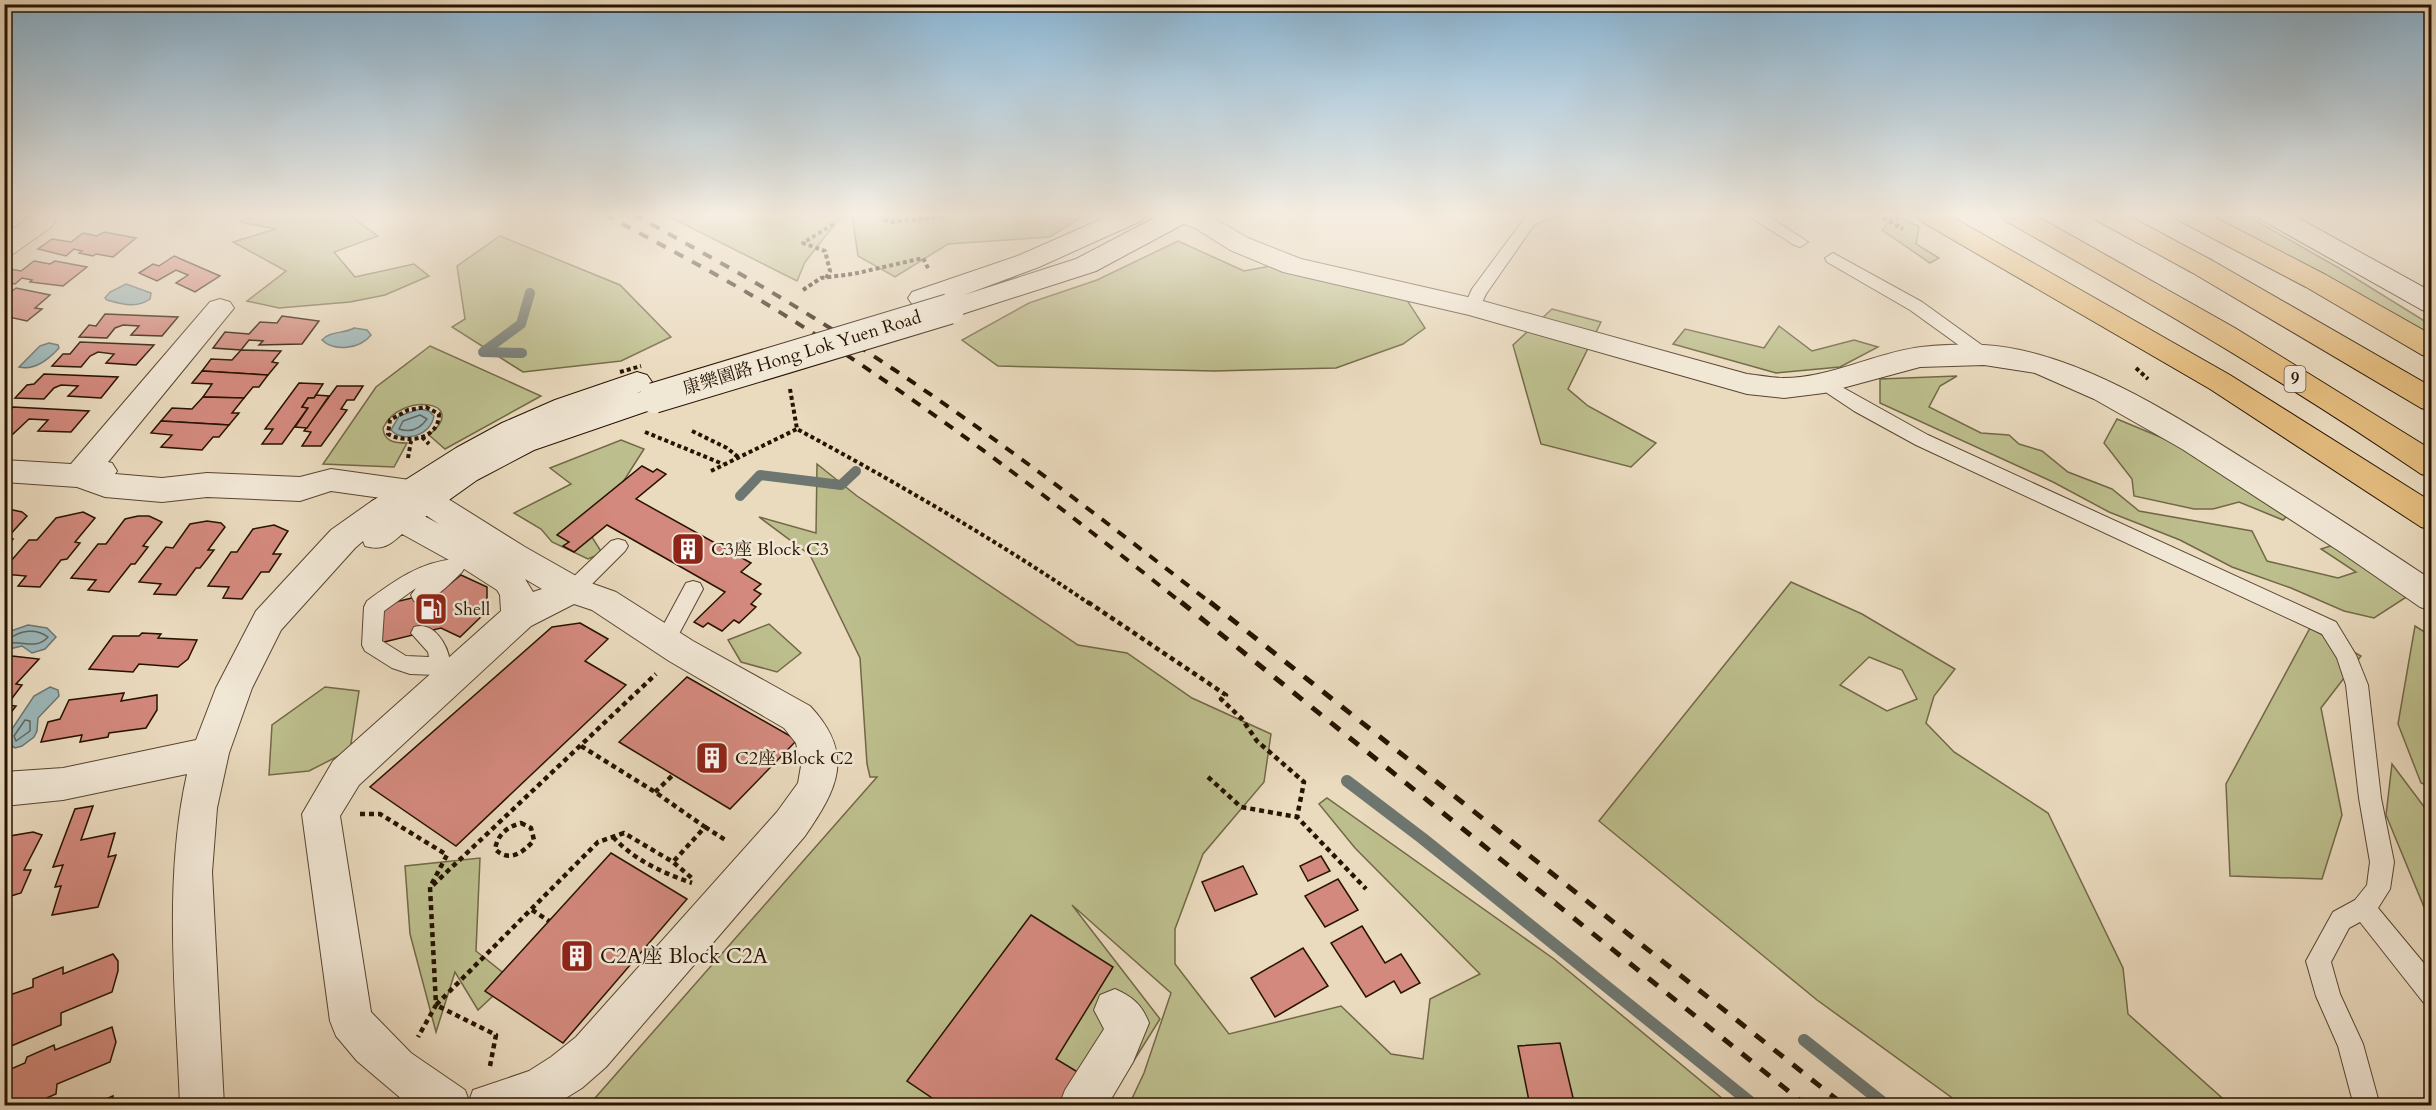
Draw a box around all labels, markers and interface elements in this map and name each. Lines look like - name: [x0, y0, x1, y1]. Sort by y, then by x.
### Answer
- street label: 康樂園路 Hong Lok Yuen Road: [680, 305, 925, 401]
- road number: 9: [2284, 366, 2306, 392]
- building icon: C3座 Block C3: [670, 531, 706, 567]
- place label: C3座 Block C3: [711, 537, 829, 562]
- fuel station icon: Shell: [413, 591, 449, 627]
- place label: Shell: [454, 597, 491, 622]
- building icon: C2座 Block C2: [694, 740, 730, 776]
- place label: C2座 Block C2: [735, 746, 853, 771]
- building icon: C2A座 Block C2A: [559, 938, 595, 974]
- place label: C2A座 Block C2A: [600, 942, 768, 971]

